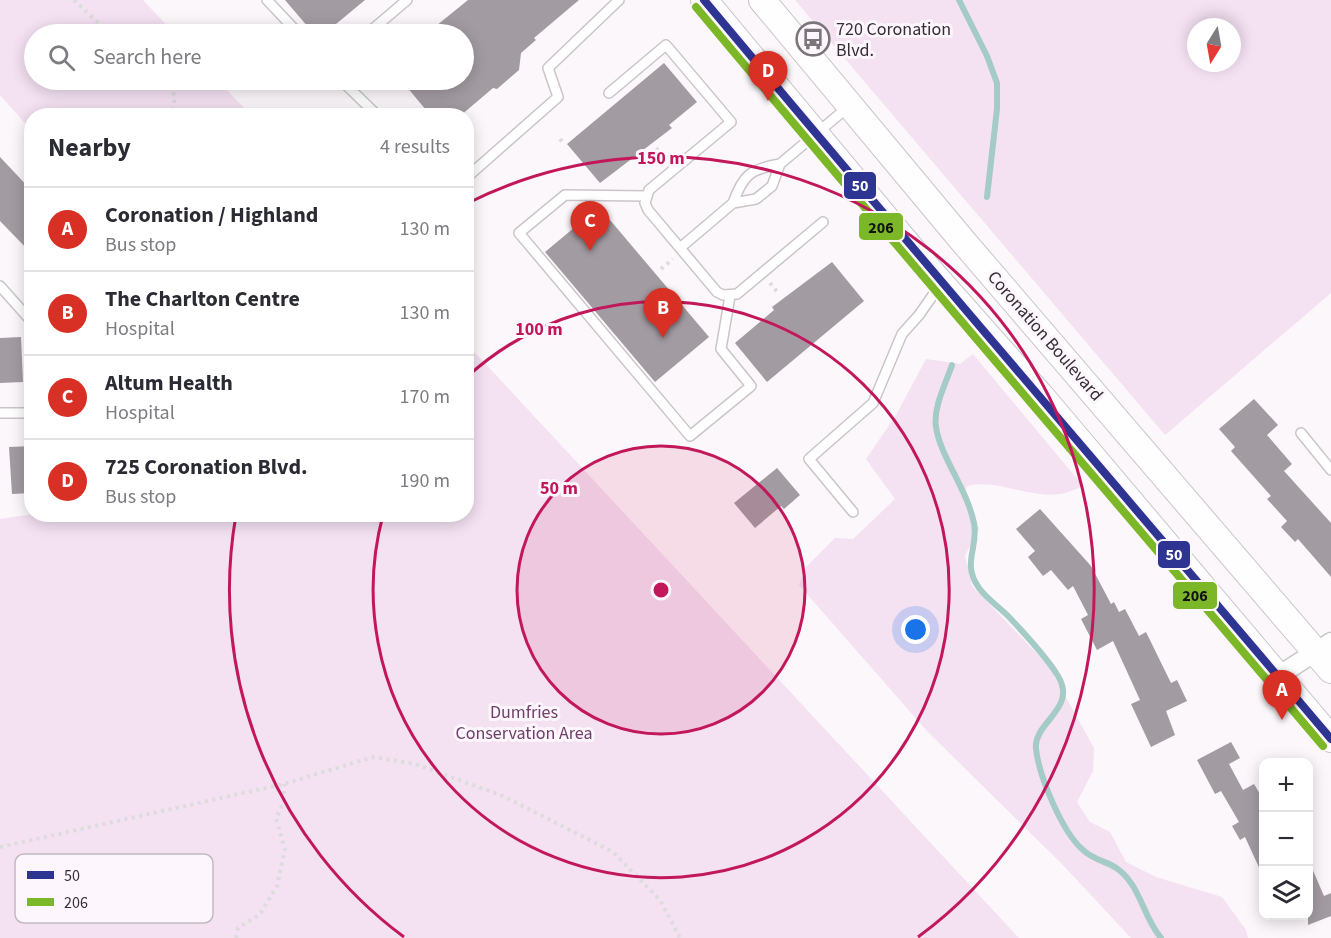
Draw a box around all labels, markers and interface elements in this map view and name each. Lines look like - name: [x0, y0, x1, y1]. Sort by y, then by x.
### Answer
- place label: 720 Coronation Blvd.: [836, 17, 951, 63]
- north arrow: [1187, 18, 1241, 72]
- bus stop icon: 720 Coronation Blvd.: [795, 21, 831, 57]
- search box: [24, 24, 474, 90]
- icon: search: [45, 41, 78, 74]
- text: Search here: [93, 41, 201, 73]
- pin: D: [748, 51, 788, 101]
- text: Nearby: [48, 129, 131, 166]
- text: 4 results: [380, 133, 450, 161]
- text: 150 m: [637, 146, 685, 171]
- line badge: 50: [843, 171, 877, 200]
- text: 50: [852, 175, 868, 197]
- text: Coronation / Highland: [105, 199, 318, 231]
- pin: C: [570, 202, 610, 251]
- line badge: 206: [858, 212, 904, 241]
- text: A: [62, 215, 73, 243]
- text: 130 m: [400, 215, 450, 243]
- text: 206: [868, 217, 894, 239]
- text: Bus stop: [105, 231, 176, 259]
- street label: Coronation Boulevard: [981, 265, 1109, 407]
- text: The Charlton Centre: [105, 283, 300, 315]
- pin: B: [644, 288, 682, 338]
- text: B: [61, 299, 74, 327]
- text: 130 m: [400, 299, 450, 327]
- text: Hospital: [105, 315, 175, 343]
- text: 100 m: [515, 317, 563, 342]
- text: Altum Health: [105, 367, 233, 399]
- text: C: [62, 383, 73, 411]
- text: 170 m: [400, 383, 450, 411]
- text: Hospital: [105, 399, 175, 427]
- text: 725 Coronation Blvd.: [105, 451, 308, 483]
- text: D: [61, 467, 74, 495]
- text: 190 m: [400, 467, 450, 495]
- text: 50 m: [540, 476, 578, 501]
- text: Bus stop: [105, 483, 176, 511]
- line badge: 50: [1157, 540, 1191, 569]
- text: 50: [1166, 544, 1182, 566]
- centre of rings: [651, 580, 671, 600]
- line badge: 206: [1172, 581, 1218, 610]
- text: 206: [1182, 585, 1208, 607]
- your location: [901, 615, 930, 644]
- pin: A: [1262, 670, 1302, 720]
- park label: Dumfries Conservation Area: [455, 700, 593, 746]
- map controls: [1259, 758, 1313, 920]
- button: +: [1259, 758, 1313, 812]
- button: −: [1259, 812, 1313, 866]
- legend: [15, 854, 213, 923]
- text: 50: [64, 865, 80, 887]
- button: layers: [1259, 866, 1313, 920]
- text: 206: [64, 892, 88, 914]

